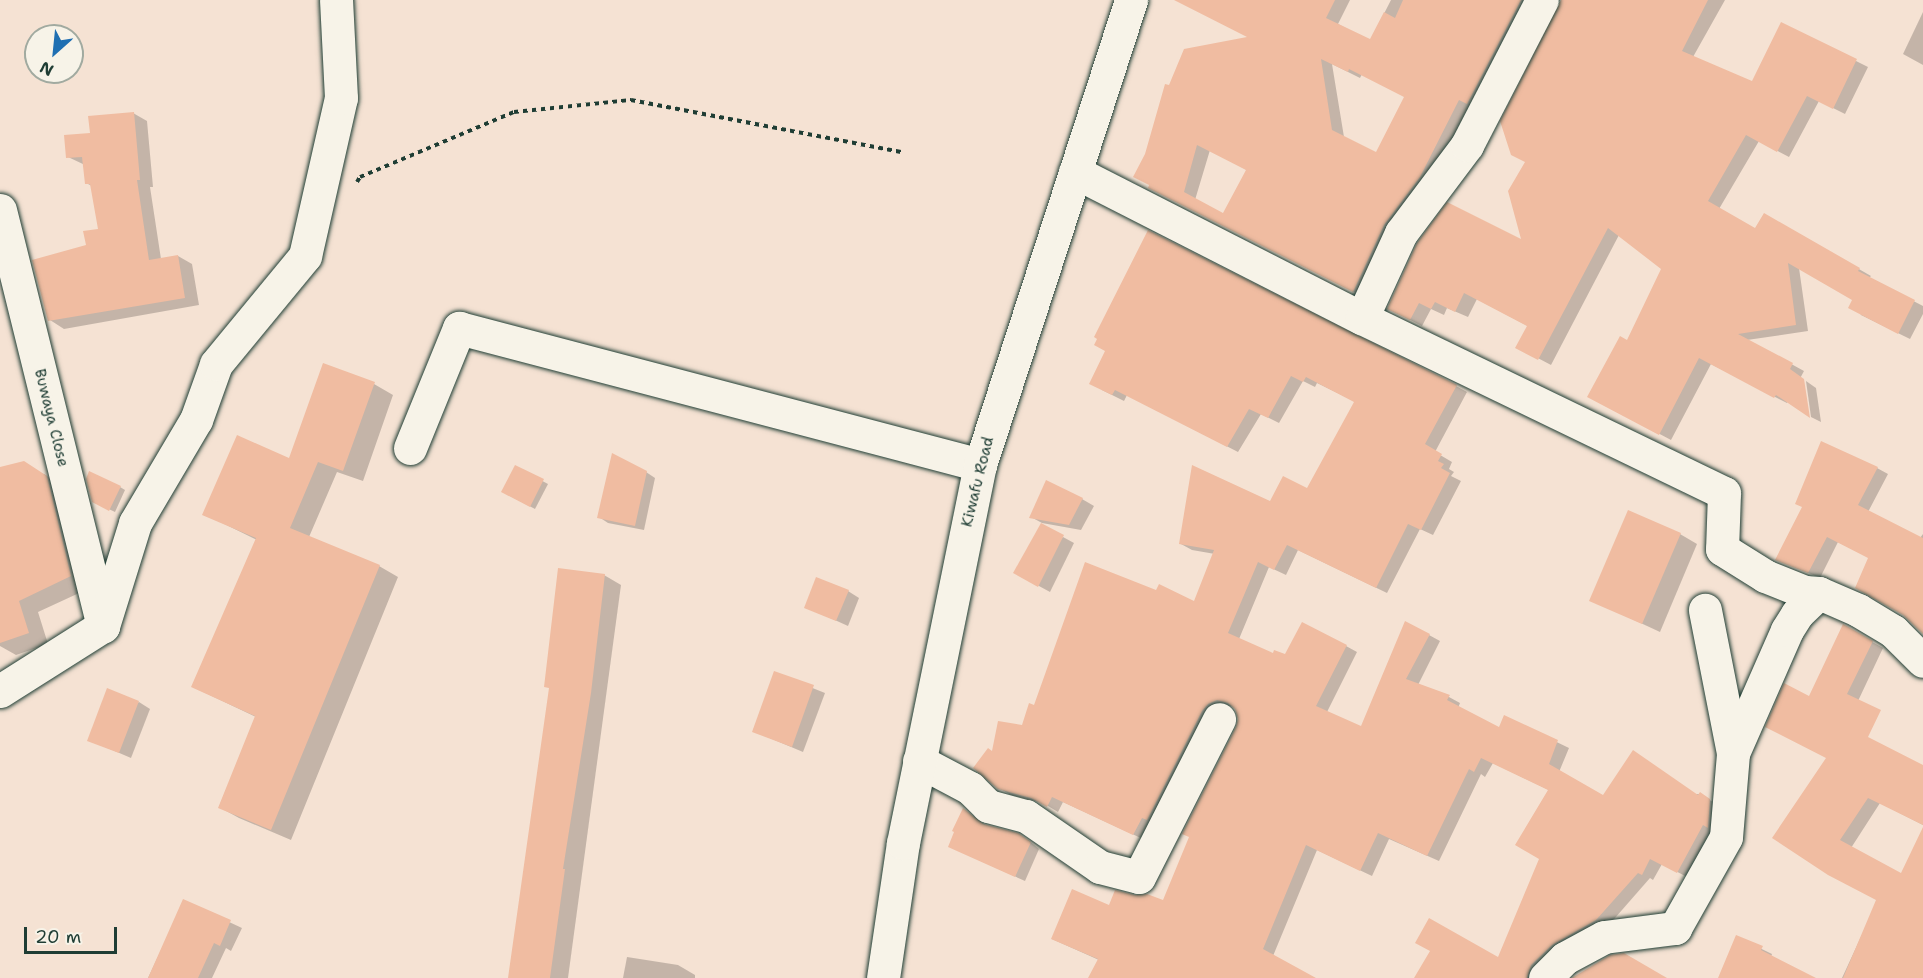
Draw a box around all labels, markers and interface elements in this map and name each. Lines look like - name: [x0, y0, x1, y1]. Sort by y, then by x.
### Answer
- north arrow: [24, 24, 84, 84]
- text: N: [36, 56, 57, 81]
- street label: Buwaya Close: [30, 367, 72, 469]
- street label: Kiwafu Road: [958, 435, 998, 529]
- scale bar: [27, 915, 120, 953]
- text: 20 m: [35, 925, 81, 949]

